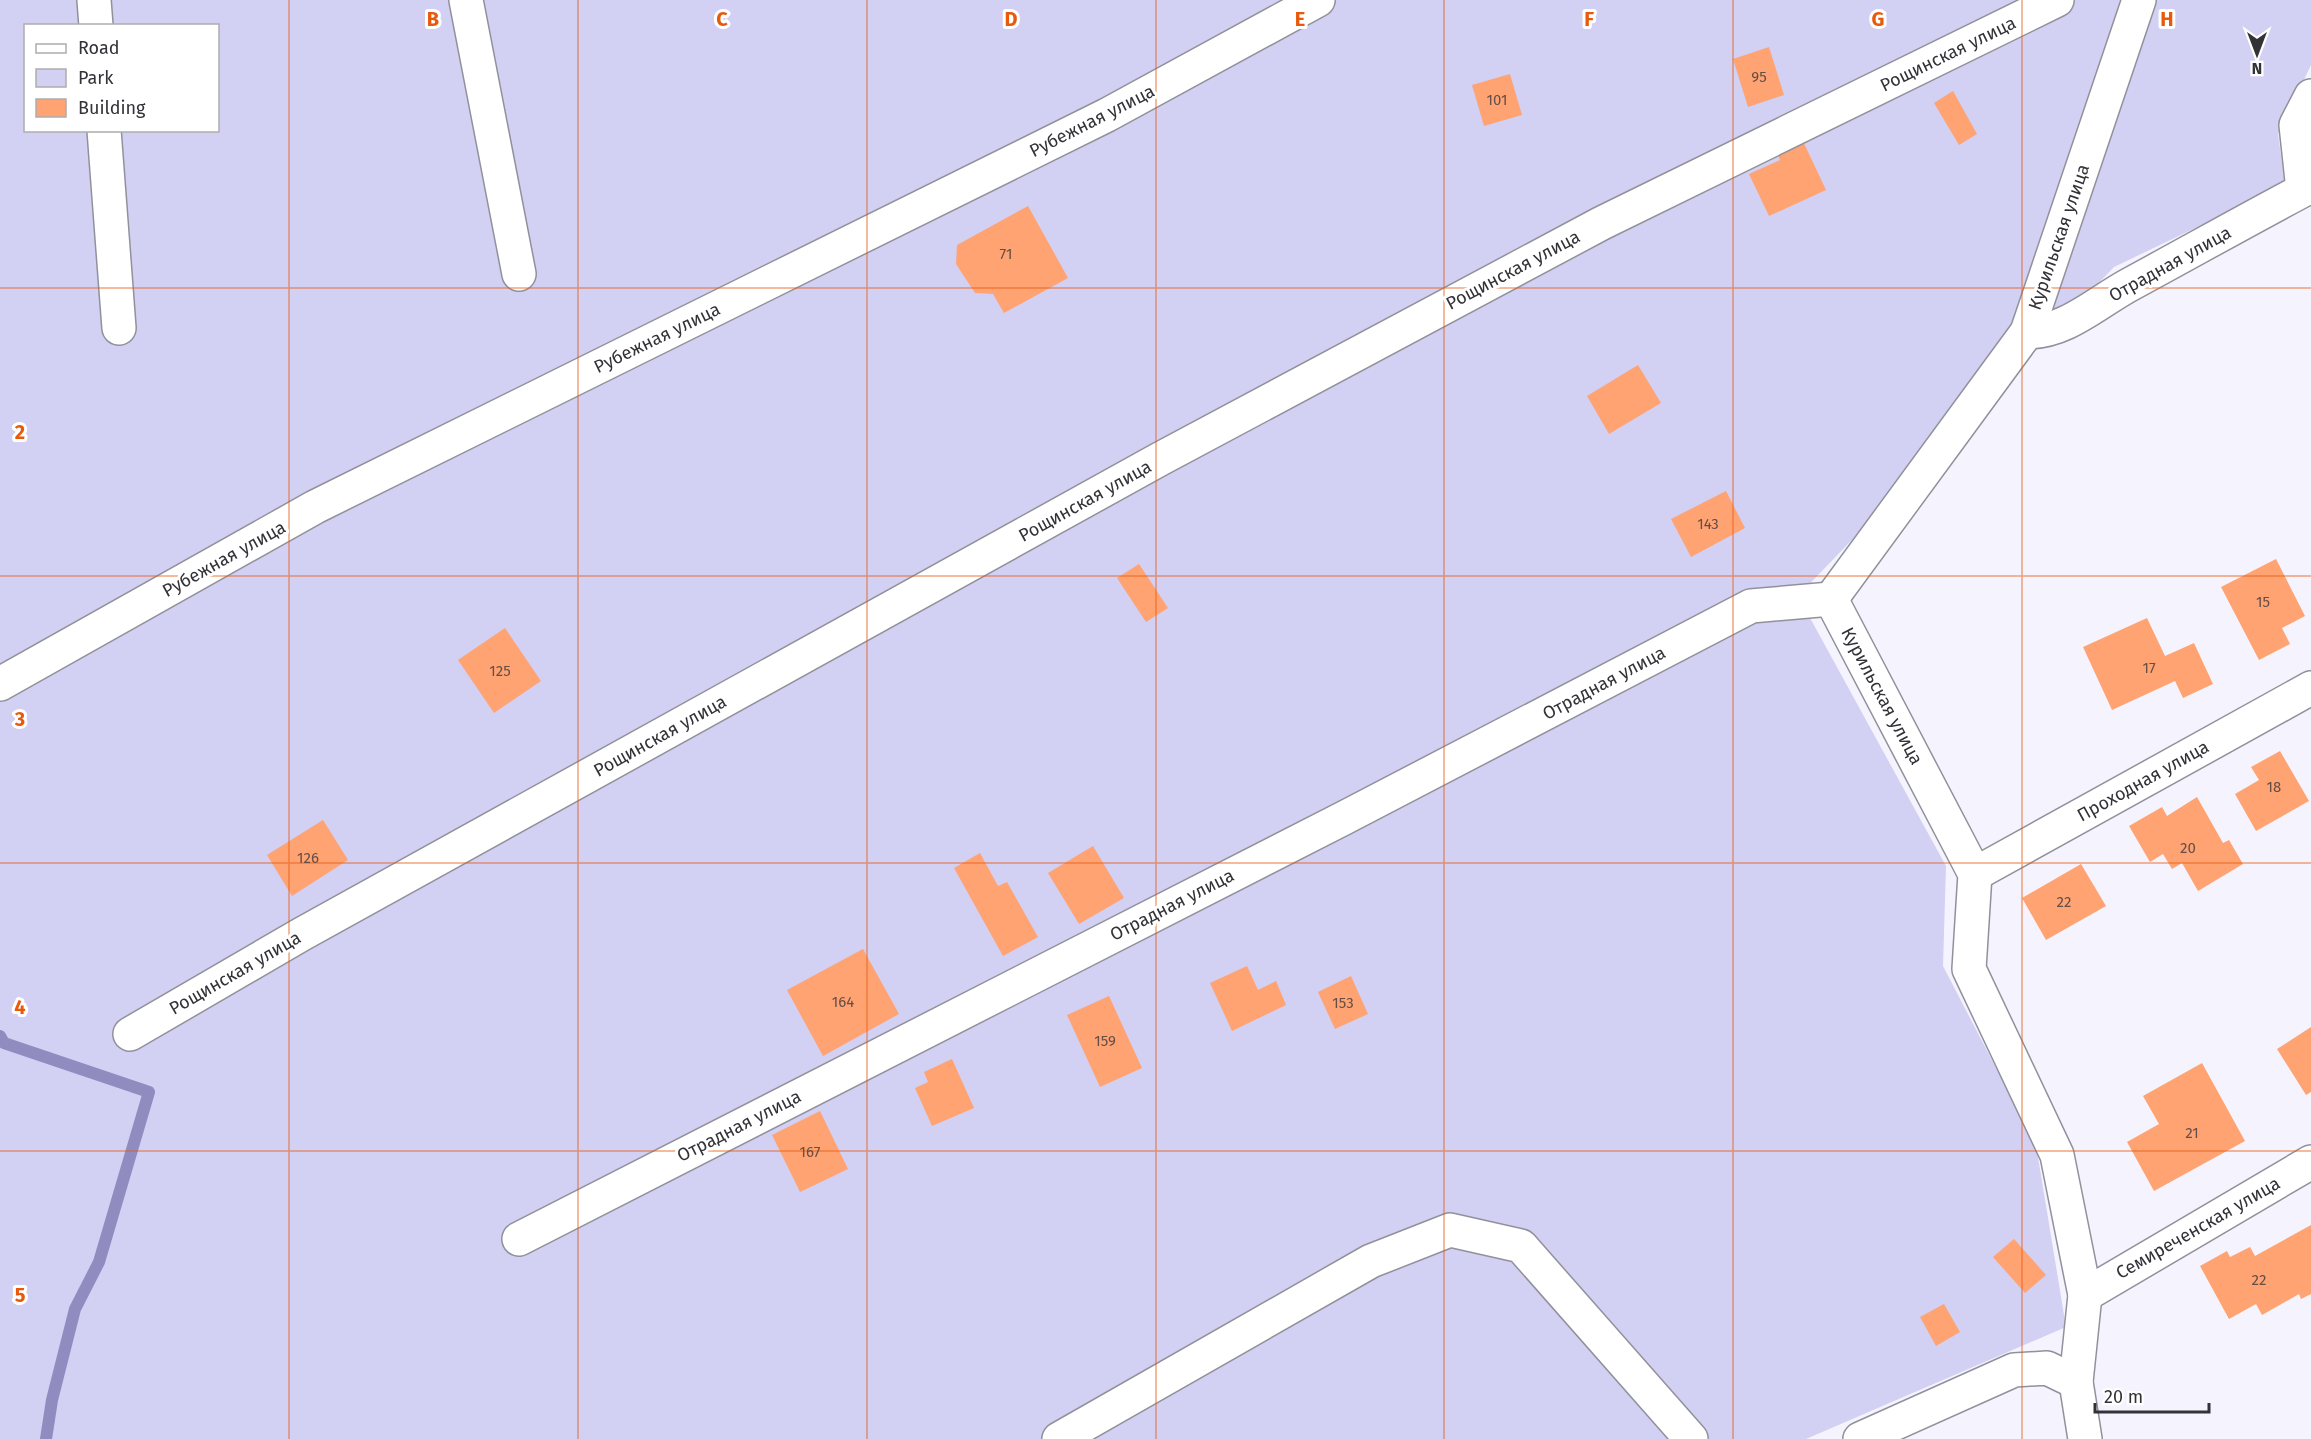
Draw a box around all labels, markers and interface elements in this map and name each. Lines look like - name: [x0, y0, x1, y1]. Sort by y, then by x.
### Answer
- text: B: [427, 7, 439, 31]
- text: C: [716, 7, 728, 31]
- text: D: [1004, 7, 1018, 31]
- text: E: [1295, 7, 1305, 31]
- text: F: [1584, 7, 1594, 31]
- text: G: [1872, 7, 1884, 31]
- text: H: [2160, 7, 2174, 31]
- street label: Рощинская улица: [1876, 12, 2020, 96]
- legend: [24, 24, 219, 132]
- north arrow: [2227, 24, 2287, 84]
- text: Road: [78, 37, 120, 59]
- text: N: [2252, 59, 2262, 78]
- text: Park: [78, 67, 114, 89]
- house number: 95: [1751, 68, 1767, 86]
- street label: Рубежная улица: [1026, 80, 1158, 162]
- house number: 101: [1487, 91, 1508, 109]
- text: Building: [78, 97, 146, 119]
- street label: Курильская улица: [2024, 161, 2094, 313]
- street label: Отрадная улица: [2105, 221, 2235, 307]
- street label: Рощинская улица: [1442, 225, 1584, 315]
- house number: 71: [1000, 245, 1012, 263]
- street label: Рубежная улица: [590, 298, 724, 378]
- text: 2: [15, 420, 25, 444]
- street label: Рощинская улица: [1015, 455, 1155, 547]
- house number: 143: [1697, 515, 1719, 533]
- street label: Рубежная улица: [159, 516, 289, 602]
- house number: 15: [2256, 593, 2270, 611]
- street label: Курильская улица: [1836, 623, 1928, 769]
- street label: Отрадная улица: [1539, 641, 1669, 725]
- house number: 17: [2142, 659, 2156, 677]
- house number: 125: [489, 662, 511, 680]
- street label: Рощинская улица: [590, 690, 730, 782]
- text: 3: [14, 707, 25, 731]
- street label: Проходная улица: [2073, 736, 2213, 826]
- house number: 18: [2267, 778, 2281, 796]
- house number: 20: [2180, 839, 2196, 857]
- house number: 126: [297, 849, 319, 867]
- street label: Отрадная улица: [1106, 864, 1238, 946]
- house number: 22: [2057, 893, 2071, 911]
- street label: Рощинская улица: [165, 926, 305, 1020]
- house number: 164: [832, 993, 854, 1011]
- house number: 153: [1332, 994, 1354, 1012]
- text: 4: [14, 995, 26, 1019]
- house number: 159: [1094, 1032, 1116, 1050]
- street label: Отрадная улица: [673, 1085, 805, 1167]
- house number: 21: [2185, 1124, 2199, 1142]
- house number: 167: [800, 1143, 821, 1161]
- street label: Семиреченская улица: [2112, 1172, 2284, 1284]
- house number: 22: [2252, 1271, 2266, 1289]
- text: 5: [15, 1283, 26, 1307]
- scale bar: [2095, 1376, 2209, 1414]
- text: 20 m: [2104, 1386, 2143, 1408]

